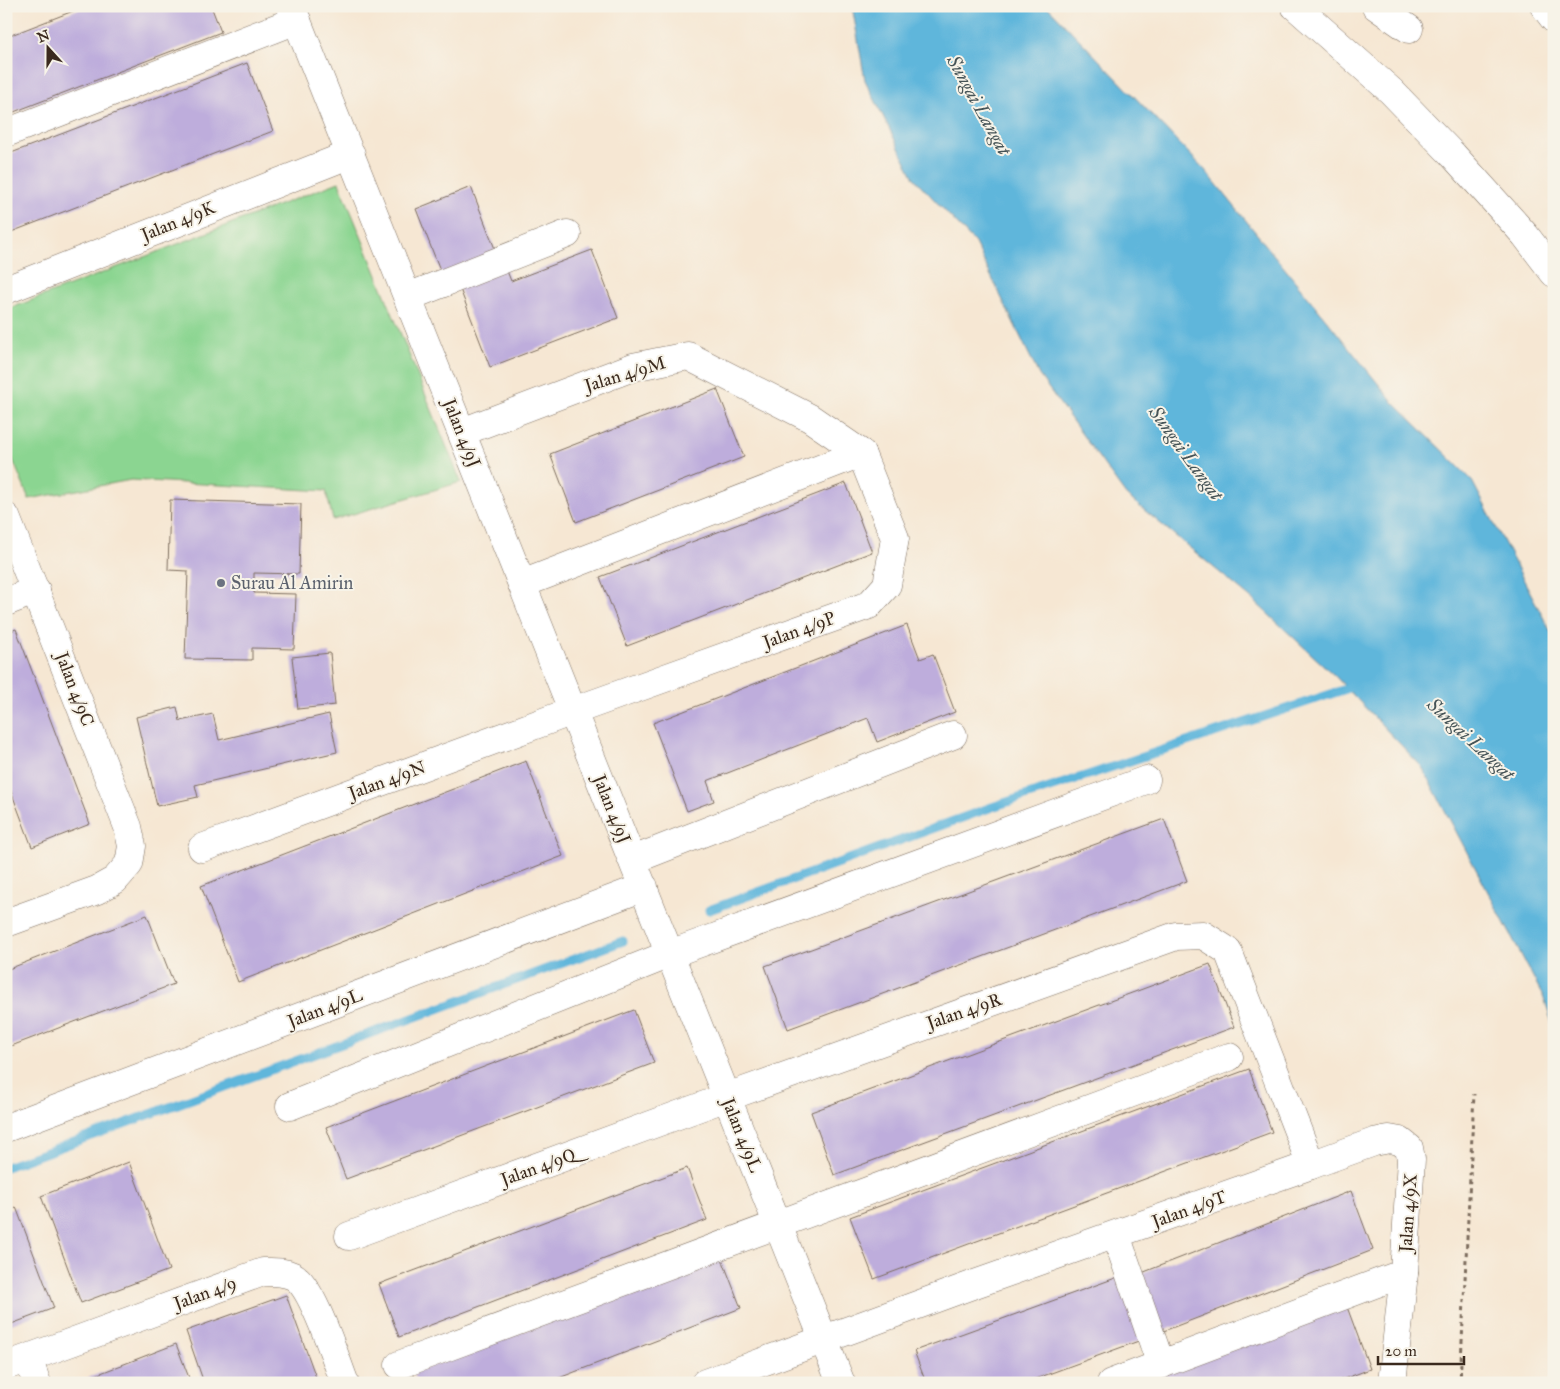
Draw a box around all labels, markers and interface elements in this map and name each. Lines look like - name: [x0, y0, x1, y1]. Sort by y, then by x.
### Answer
- north arrow: [22, 22, 72, 72]
- text: N: [35, 26, 52, 46]
- water label: Sungai Langat: [942, 50, 1016, 160]
- street label: Jalan 4/9K: [136, 196, 220, 247]
- street label: Jalan 4/9M: [580, 351, 669, 398]
- street label: Jalan 4/9J: [437, 393, 486, 472]
- water label: Sungai Langat: [1144, 401, 1229, 506]
- place label: Surau Al Amirin: [231, 572, 354, 594]
- marker: Surau Al Amirin: [215, 577, 227, 589]
- street label: Jalan 4/9P: [758, 607, 839, 655]
- street label: Jalan 4/9C: [49, 647, 99, 729]
- water label: Sungai Langat: [1422, 692, 1520, 786]
- street label: Jalan 4/9N: [344, 756, 429, 806]
- street label: Jalan 4/9J: [587, 769, 636, 848]
- street label: Jalan 4/9L: [283, 983, 367, 1034]
- street label: Jalan 4/9R: [922, 988, 1006, 1036]
- street label: Jalan 4/9L: [715, 1093, 767, 1176]
- street label: Jalan 4/9Q: [496, 1139, 590, 1192]
- street label: Jalan 4/9X: [1394, 1173, 1423, 1255]
- street label: Jalan 4/9T: [1147, 1185, 1229, 1234]
- street label: Jalan 4/9: [169, 1272, 240, 1316]
- scale bar: [1378, 1334, 1464, 1366]
- text: 20 m: [1385, 1342, 1417, 1360]

